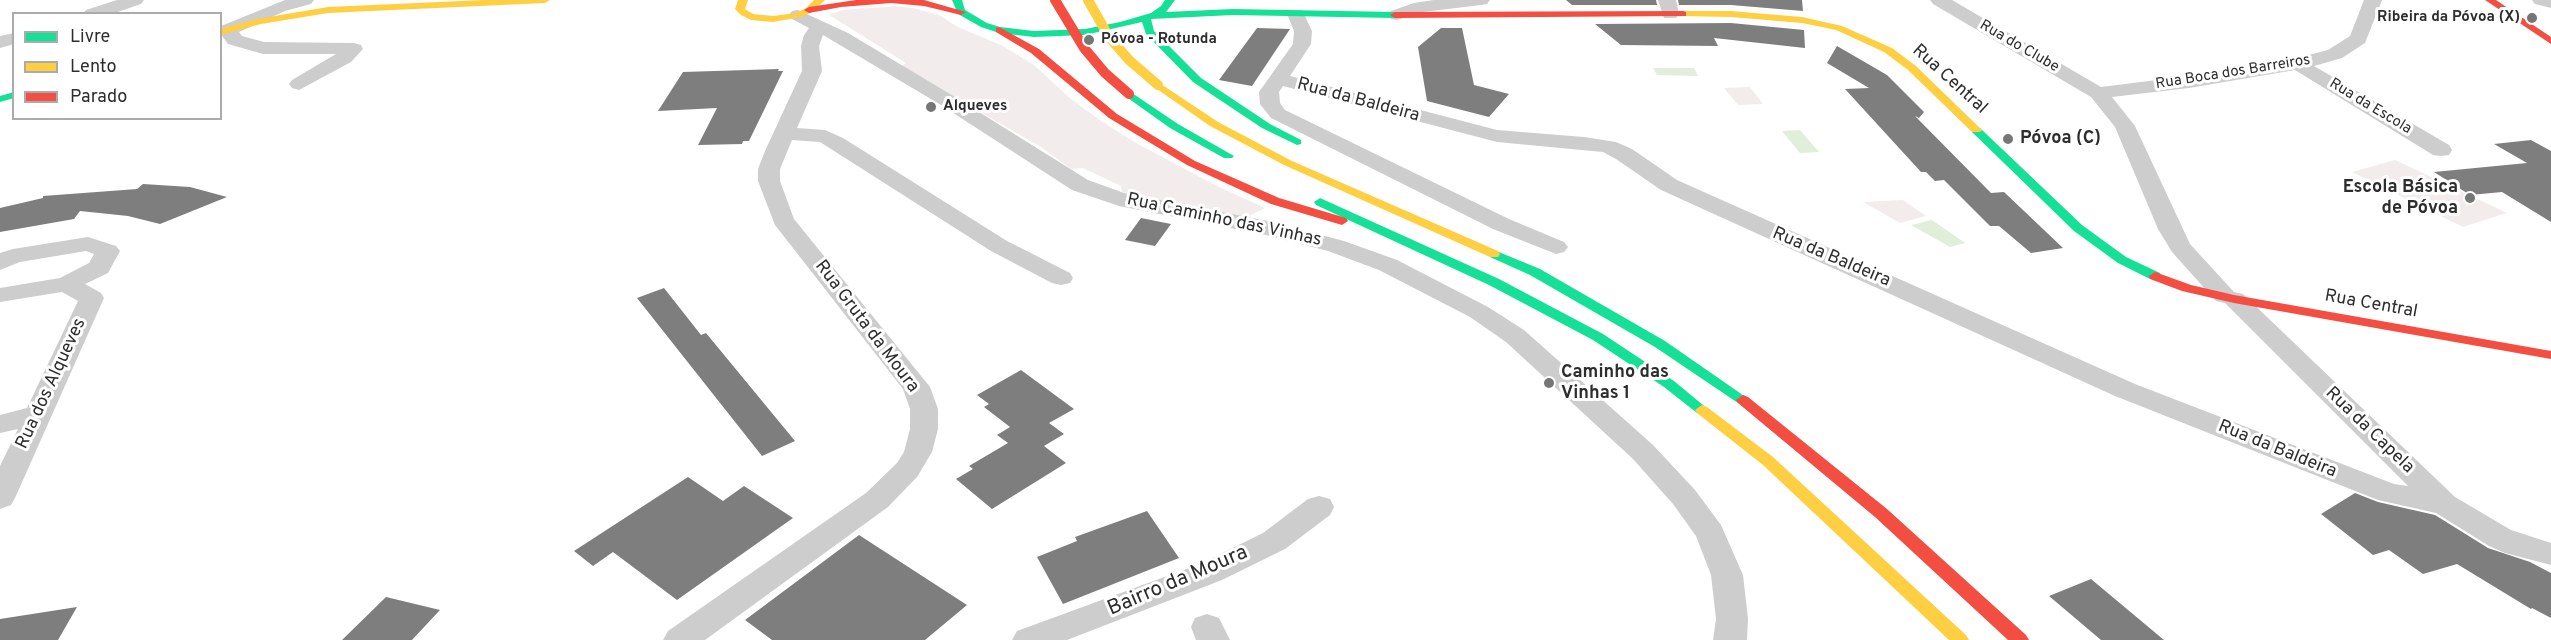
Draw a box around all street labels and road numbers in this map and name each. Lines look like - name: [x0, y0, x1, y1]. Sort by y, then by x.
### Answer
- street label: Rua do Clube: [1976, 17, 2062, 77]
- street label: Rua Central: [1907, 41, 1991, 119]
- street label: Rua Boca dos Barreiros: [2154, 52, 2312, 94]
- street label: Rua da Baldeira: [1294, 74, 1422, 128]
- street label: Rua da Escola: [2326, 75, 2414, 139]
- street label: Rua Caminho das Vinhas: [1125, 190, 1323, 252]
- street label: Rua da Baldeira: [1769, 223, 1893, 293]
- street label: Rua Gruta da Moura: [809, 257, 923, 397]
- street label: Rua Central: [2323, 286, 2419, 324]
- street label: Rua dos Alqueves: [12, 315, 92, 453]
- street label: Rua da Capela: [2320, 383, 2418, 479]
- street label: Rua da Baldeira: [2214, 416, 2340, 484]
- street label: Bairro da Moura: [1104, 541, 1252, 623]

